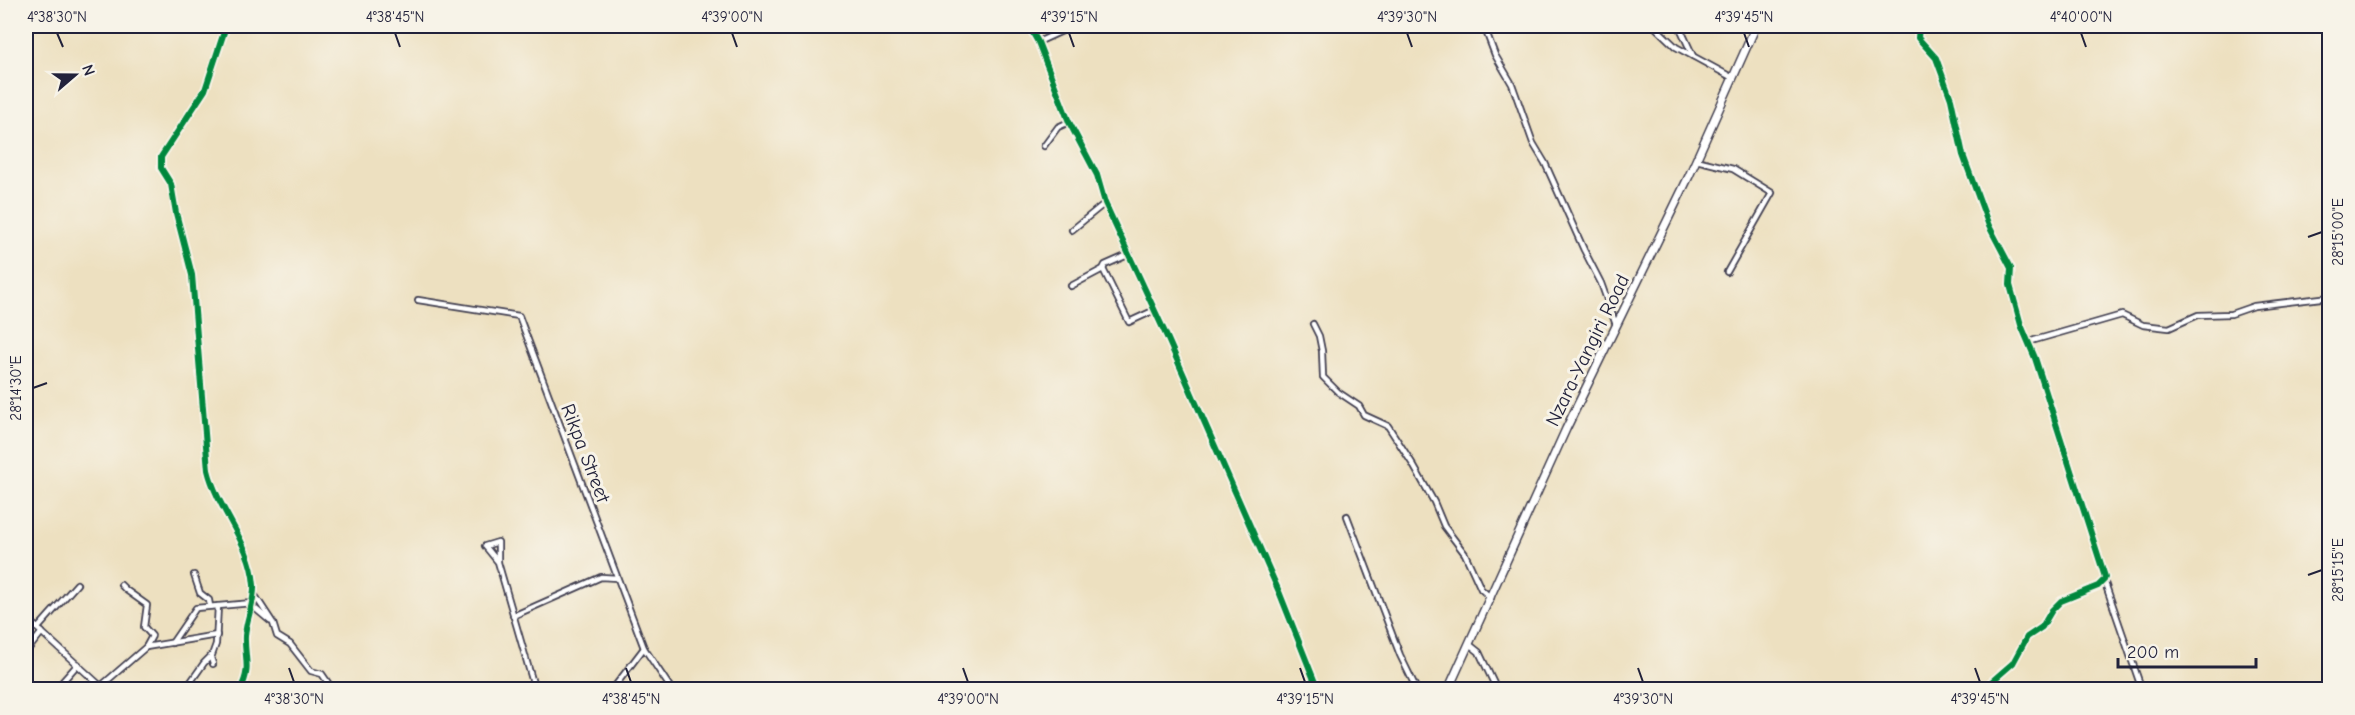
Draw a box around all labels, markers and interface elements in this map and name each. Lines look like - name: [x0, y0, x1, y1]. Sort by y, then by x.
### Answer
- text: 4°38'30"N: [27, 8, 87, 26]
- text: 4°38'45"N: [366, 8, 424, 26]
- text: 4°39'00"N: [701, 8, 763, 26]
- text: 4°39'15"N: [1040, 8, 1098, 26]
- text: 4°39'30"N: [1377, 8, 1437, 26]
- text: 4°39'45"N: [1715, 8, 1773, 26]
- text: 4°40'00"N: [2050, 8, 2112, 26]
- north arrow: [45, 45, 105, 105]
- text: N: [78, 62, 98, 78]
- text: 28°15'00"E: [2329, 198, 2347, 266]
- street label: Nzara-Yangiri Road: [1541, 271, 1634, 430]
- text: 28°14'30"E: [7, 355, 25, 421]
- street label: Rikpa Street: [556, 401, 615, 507]
- text: 28°15'15"E: [2329, 538, 2347, 602]
- scale bar: [2118, 631, 2256, 669]
- text: 200 m: [2127, 642, 2179, 663]
- text: 4°38'30"N: [264, 690, 324, 708]
- text: 4°38'45"N: [602, 690, 660, 708]
- text: 4°39'00"N: [937, 690, 999, 708]
- text: 4°39'15"N: [1276, 690, 1334, 708]
- text: 4°39'30"N: [1613, 690, 1673, 708]
- text: 4°39'45"N: [1951, 690, 2009, 708]

